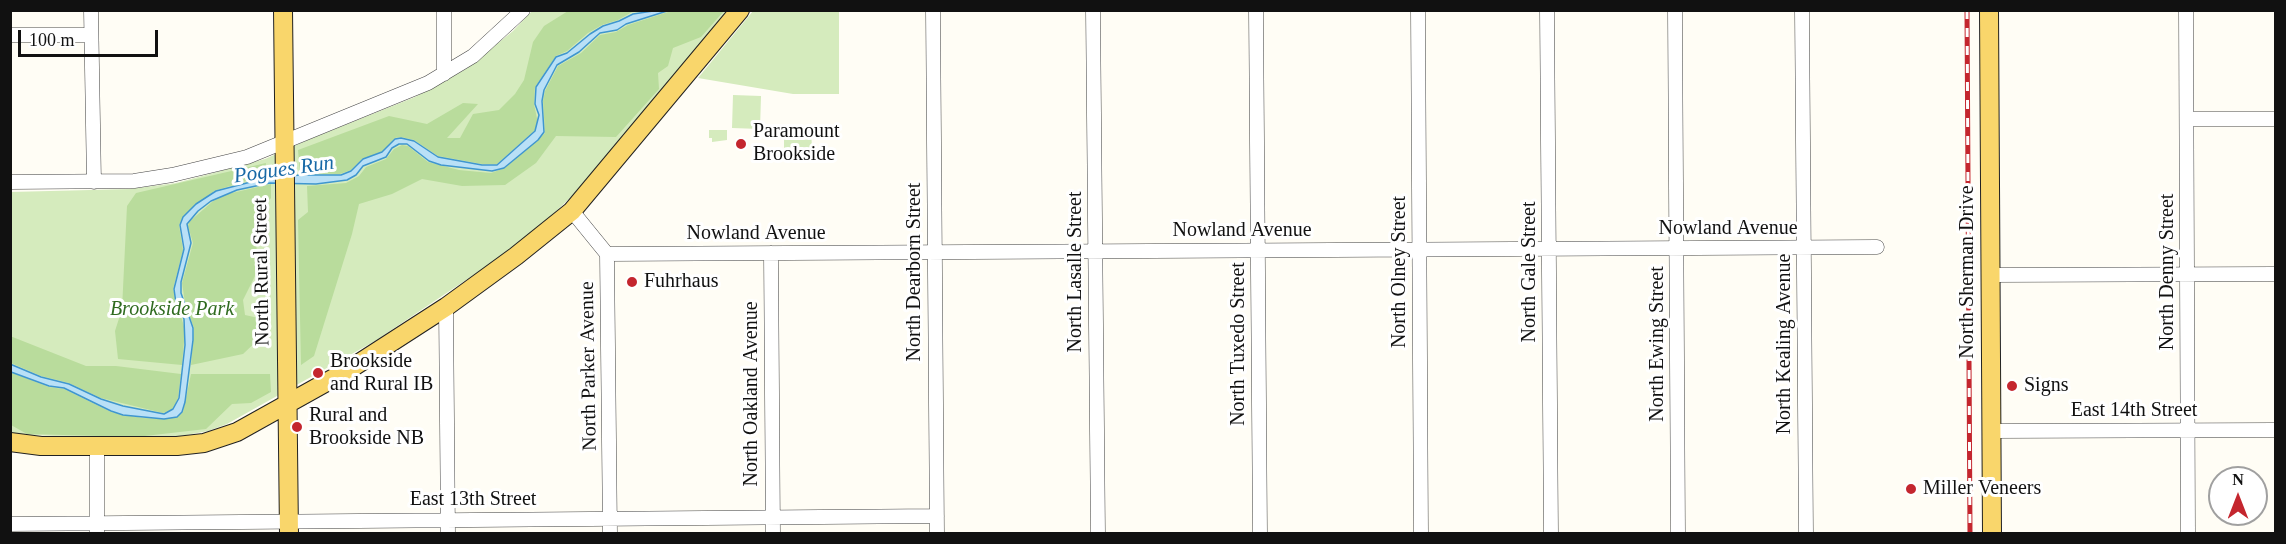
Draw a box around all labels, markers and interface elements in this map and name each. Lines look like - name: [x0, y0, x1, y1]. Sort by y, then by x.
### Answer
- scale bar: [21, 18, 160, 56]
- text: 100 m: [29, 30, 75, 50]
- place label: Paramount Brookside: [753, 120, 840, 167]
- marker: Paramount Brookside: [734, 137, 748, 151]
- water label: Pogues Run: [232, 151, 336, 189]
- street label: North Dearborn Street: [903, 183, 927, 361]
- street label: North Sherman Drive: [1956, 185, 1980, 359]
- street label: North Lasalle Street: [1064, 191, 1088, 353]
- street label: North Denny Street: [2156, 194, 2180, 350]
- street label: North Olney Street: [1388, 196, 1412, 348]
- street label: North Rural Street: [249, 198, 275, 346]
- street label: North Gale Street: [1518, 201, 1542, 343]
- street label: Nowland Avenue: [1658, 217, 1798, 241]
- street label: Nowland Avenue: [1172, 219, 1312, 243]
- street label: Nowland Avenue: [686, 222, 826, 246]
- street label: North Kealing Avenue: [1773, 254, 1797, 434]
- street label: North Tuxedo Street: [1227, 262, 1251, 426]
- street label: North Ewing Street: [1646, 266, 1670, 422]
- place label: Fuhrhaus: [644, 270, 718, 294]
- marker: Fuhrhaus: [625, 275, 639, 289]
- street label: North Parker Avenue: [576, 281, 602, 451]
- park label: Brookside Park: [110, 298, 234, 322]
- street label: North Oakland Avenue: [740, 301, 764, 487]
- place label: Brookside and Rural IB: [330, 350, 433, 397]
- marker: Brookside and Rural IB: [311, 366, 325, 380]
- place label: Signs: [2024, 374, 2068, 398]
- marker: Signs: [2005, 379, 2019, 393]
- street label: East 14th Street: [2071, 399, 2197, 423]
- place label: Rural and Brookside NB: [309, 404, 424, 451]
- marker: Rural and Brookside NB: [290, 420, 304, 434]
- north arrow: [2208, 466, 2268, 526]
- text: N: [2232, 471, 2244, 488]
- place label: Miller Veneers: [1923, 477, 2041, 501]
- marker: Miller Veneers: [1904, 482, 1918, 496]
- street label: East 13th Street: [410, 488, 536, 512]

